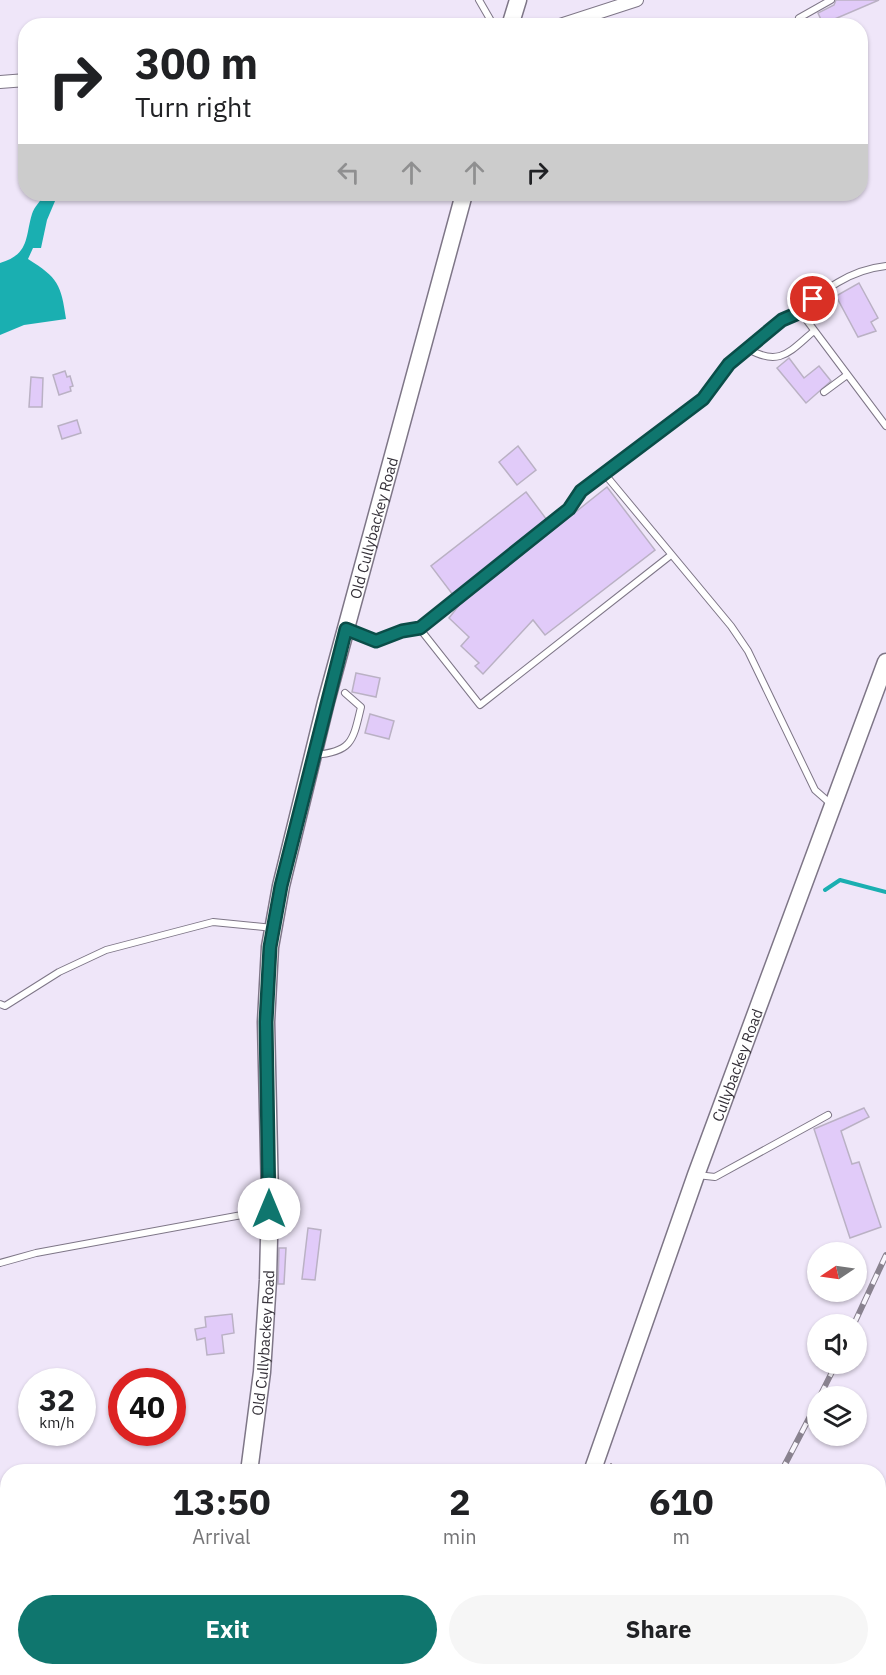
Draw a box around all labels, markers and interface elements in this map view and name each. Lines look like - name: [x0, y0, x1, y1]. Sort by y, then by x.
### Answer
- text: 300 m: [135, 36, 258, 91]
- icon: right: [36, 42, 114, 120]
- text: Turn right: [135, 89, 252, 124]
- icon: left: [332, 156, 365, 189]
- icon: ahead: [395, 156, 428, 189]
- icon: ahead: [458, 156, 491, 189]
- icon: right: [521, 156, 554, 189]
- pin: [787, 273, 838, 324]
- icon: arrive: [796, 282, 829, 315]
- street label: Old Cullybackey Road: [345, 455, 402, 601]
- street label: Cullybackey Road: [707, 1006, 766, 1124]
- position arrow: [237, 1177, 301, 1241]
- north arrow: [807, 1242, 867, 1302]
- map controls: [807, 1242, 867, 1446]
- street label: Old Cullybackey Road: [247, 1270, 278, 1417]
- button: sound: [807, 1314, 867, 1374]
- speed limit sign: 40: [108, 1368, 186, 1446]
- text: 32: [39, 1380, 75, 1419]
- button: layers: [807, 1386, 867, 1446]
- text: km/h: [39, 1413, 75, 1432]
- text: 13:50: [172, 1478, 271, 1525]
- text: 2: [449, 1478, 471, 1525]
- text: 610: [649, 1478, 714, 1525]
- text: Arrival: [192, 1523, 251, 1550]
- text: min: [443, 1523, 477, 1550]
- text: m: [673, 1523, 690, 1550]
- button: Exit: [18, 1595, 437, 1664]
- button: Share: [449, 1595, 868, 1664]

